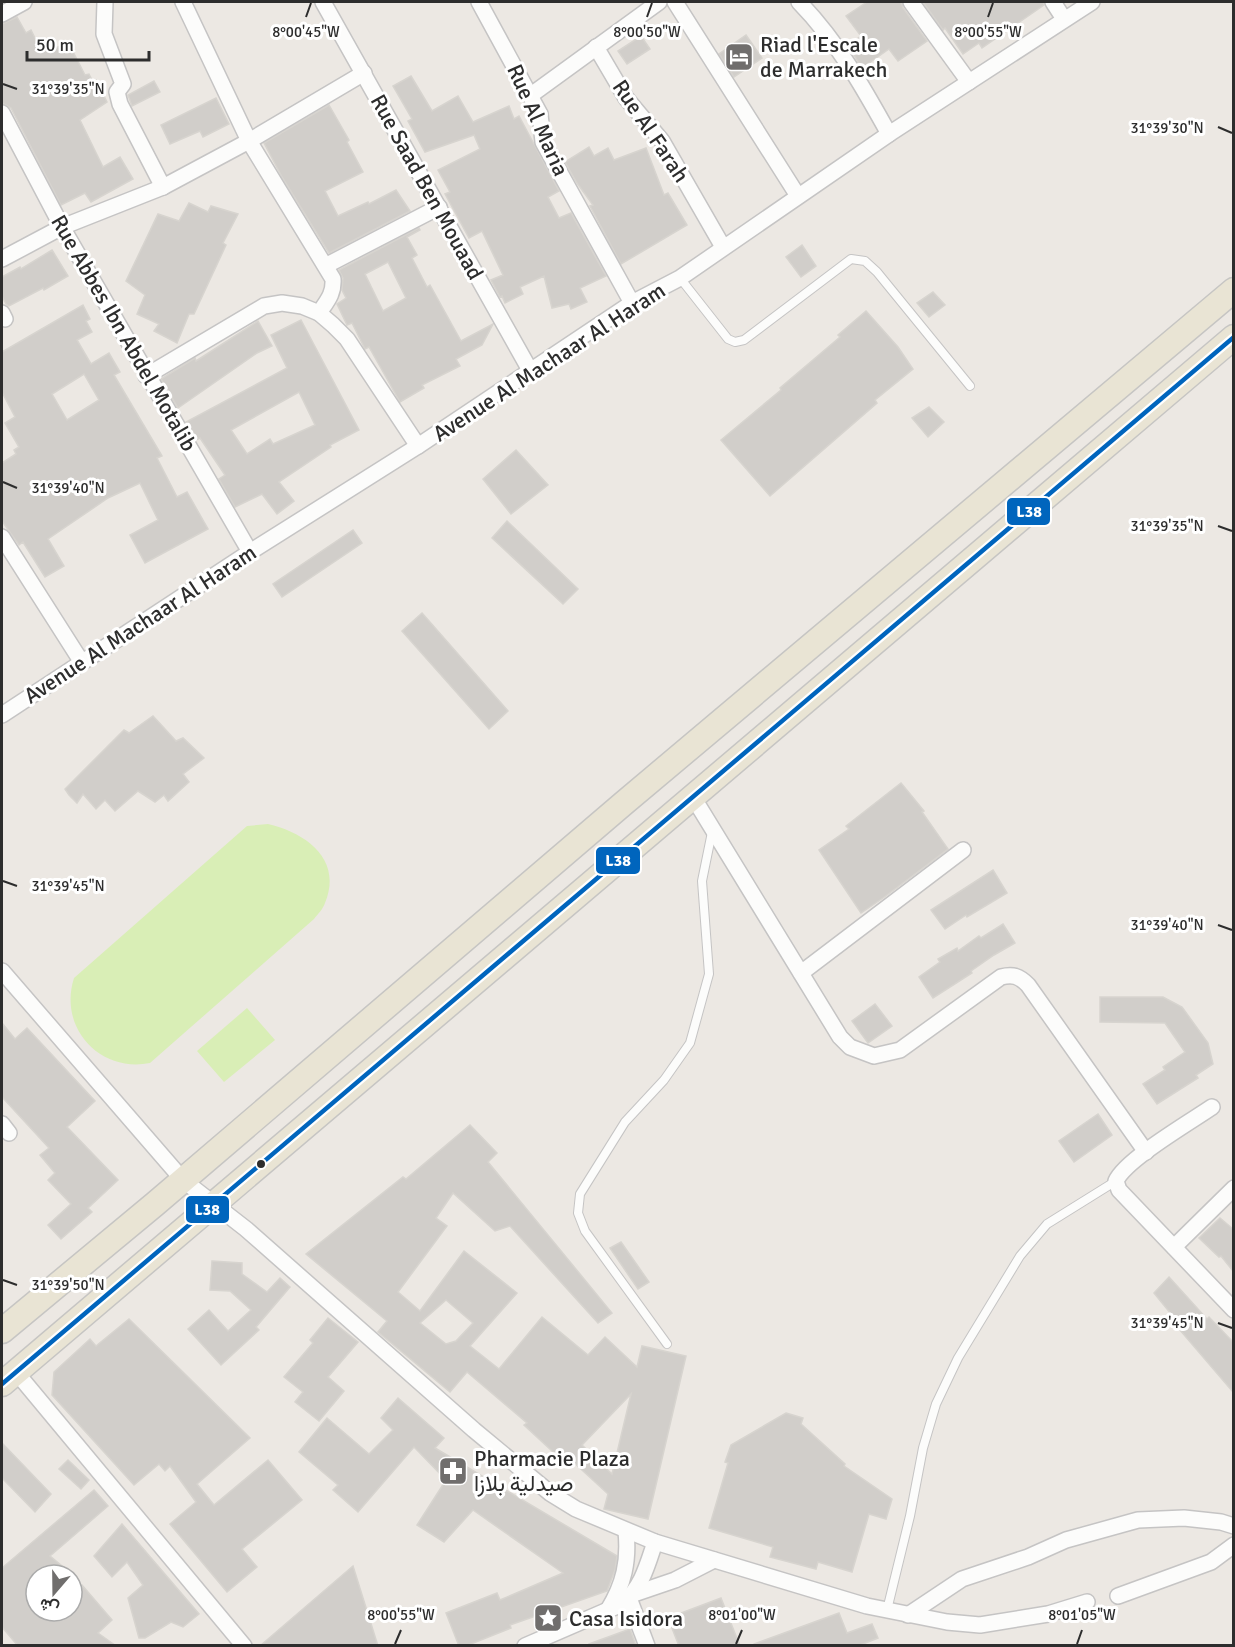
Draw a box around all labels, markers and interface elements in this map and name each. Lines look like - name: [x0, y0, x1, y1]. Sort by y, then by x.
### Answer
- text: 8°00'45"W: [272, 23, 340, 41]
- text: 8°00'50"W: [613, 23, 681, 41]
- text: 8°00'55"W: [954, 23, 1022, 41]
- scale bar: [27, 24, 148, 62]
- place label: Riad l'Escale de Marrakech: [760, 31, 888, 83]
- text: 50 m: [36, 34, 74, 56]
- hotel icon: Riad l'Escale de Marrakech: [723, 41, 755, 73]
- street label: Rue Al Maria: [501, 60, 575, 180]
- street label: Rue Al Farah: [607, 75, 695, 187]
- text: 31°39'35"N: [31, 80, 105, 98]
- street label: Rue Saad Ben Mouaad: [365, 90, 489, 284]
- text: 31°39'30"N: [1130, 119, 1204, 137]
- street label: Rue Abbes Ibn Abdel Motalib: [45, 210, 203, 456]
- street label: Avenue Al Machaar Al Haram: [428, 277, 670, 447]
- text: 31°39'40"N: [31, 479, 105, 497]
- line badge: L38: [1006, 497, 1051, 526]
- text: L38: [1016, 502, 1042, 522]
- text: 31°39'35"N: [1130, 517, 1204, 535]
- street label: Avenue Al Machaar Al Haram: [19, 539, 261, 709]
- line badge: L38: [595, 846, 641, 875]
- text: L38: [605, 851, 631, 871]
- text: 31°39'45"N: [31, 877, 105, 895]
- text: 31°39'40"N: [1130, 916, 1204, 934]
- unlabelled marker: [255, 1158, 267, 1170]
- line badge: L38: [185, 1195, 230, 1224]
- text: L38: [194, 1200, 220, 1220]
- text: 31°39'50"N: [31, 1276, 105, 1294]
- text: 31°39'45"N: [1130, 1314, 1204, 1332]
- place label: Pharmacie Plaza صيدلية بلازا: [474, 1445, 630, 1497]
- pharmacy icon: Pharmacie Plaza صيدلية بلازا: [437, 1455, 469, 1487]
- north arrow: [24, 1563, 84, 1623]
- text: ش: [37, 1593, 62, 1619]
- place icon: Casa Isidora: [532, 1602, 564, 1634]
- place label: Casa Isidora: [569, 1605, 683, 1632]
- text: 8°00'55"W: [367, 1606, 435, 1624]
- text: 8°01'00"W: [708, 1606, 776, 1624]
- text: 8°01'05"W: [1048, 1606, 1116, 1624]

